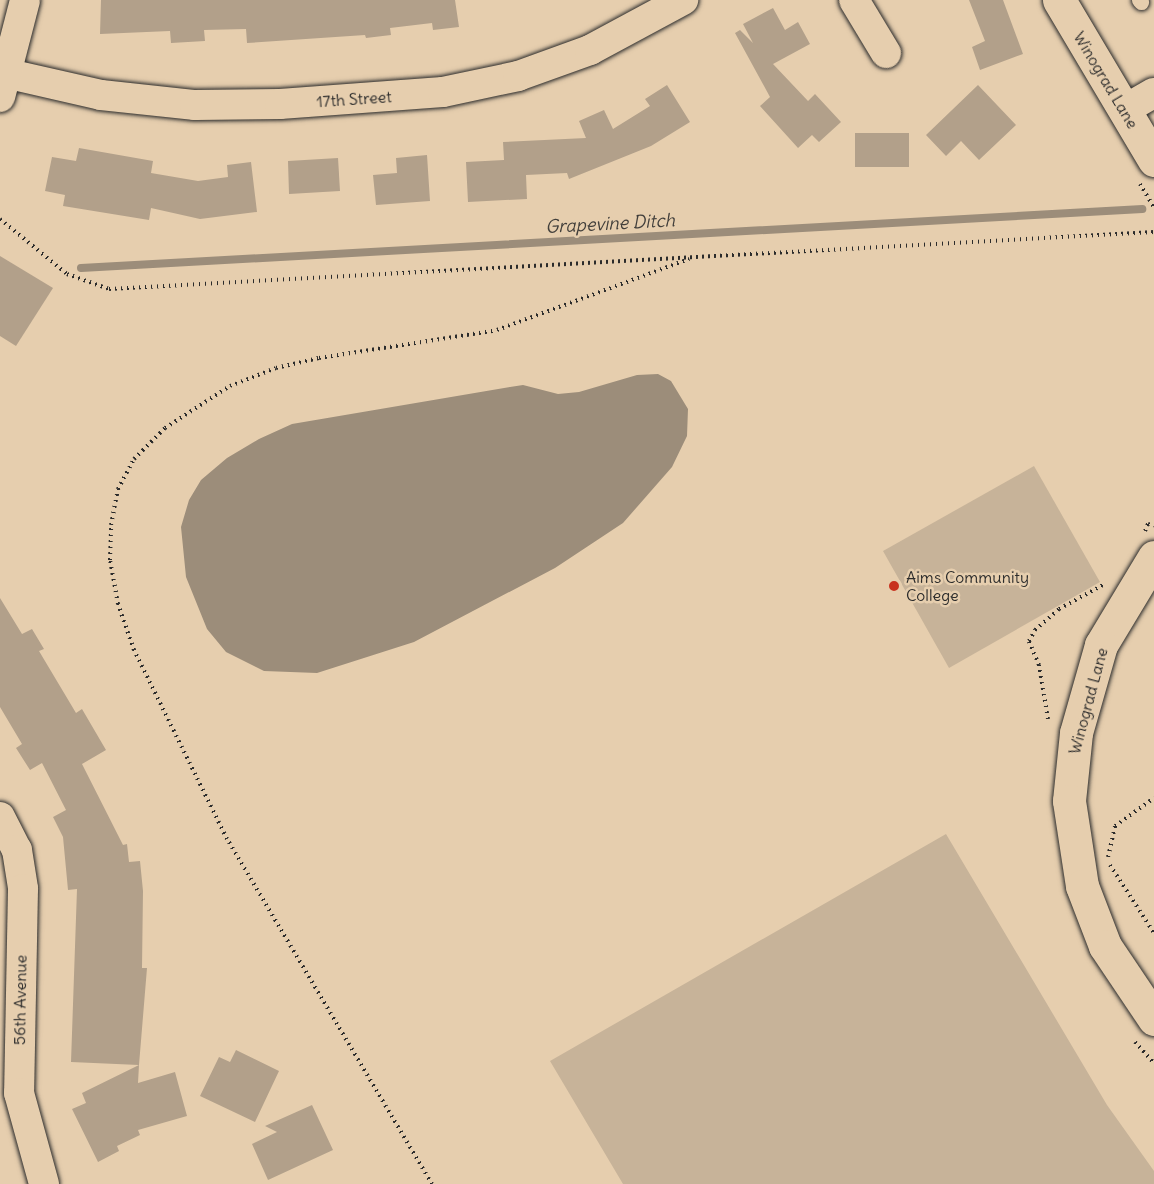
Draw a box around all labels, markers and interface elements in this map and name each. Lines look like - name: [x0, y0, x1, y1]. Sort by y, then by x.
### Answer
- street label: Winograd Lane: [1070, 28, 1142, 132]
- street label: 17th Street: [316, 87, 392, 111]
- water label: Grapevine Ditch: [545, 210, 675, 238]
- place label: Aims Community College: [906, 567, 1029, 605]
- marker: Aims Community College: [887, 579, 901, 593]
- street label: Winograd Lane: [1065, 646, 1111, 756]
- street label: 56th Avenue: [10, 955, 30, 1045]

